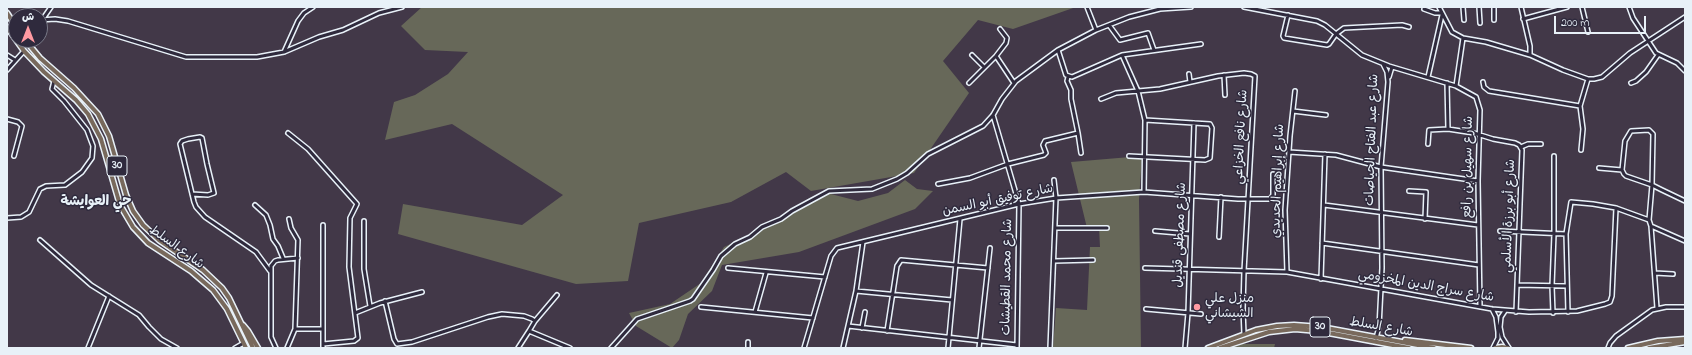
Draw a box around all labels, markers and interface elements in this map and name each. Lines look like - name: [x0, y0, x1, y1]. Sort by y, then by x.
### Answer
- north arrow: [8, 8, 48, 48]
- scale bar: [1556, 8, 1648, 34]
- text: ش: [22, 9, 34, 25]
- text: 200 m: [1561, 14, 1590, 32]
- street label: شارع عبد الفتاح الحياصات: [1363, 74, 1383, 206]
- street label: شارع نافع الخزاعي: [1232, 89, 1252, 185]
- street label: شارع سهيل بن رافع: [1460, 116, 1478, 218]
- street label: شارع إبراهيم الحديدي: [1269, 123, 1289, 239]
- road number: 30: [107, 156, 127, 176]
- street label: شارع أبو برزة الأسلمي: [1500, 159, 1520, 273]
- street label: شارع توفيق أبو السمن: [941, 182, 1055, 220]
- street label: شارع مصطفى قنديل: [1171, 182, 1191, 288]
- district label: حي العوايشة: [60, 195, 132, 211]
- street label: شارع محمد القطيشات: [999, 218, 1017, 336]
- street label: شارع السلط: [146, 223, 206, 273]
- street label: شارع سراج الدين المخزومي: [1357, 267, 1495, 307]
- place label: منزل علي الشيشاني: [1205, 292, 1254, 323]
- marker: منزل علي الشيشاني: [1192, 302, 1202, 312]
- street label: شارع السلط: [1348, 315, 1414, 341]
- road number: 30: [1310, 317, 1330, 337]

